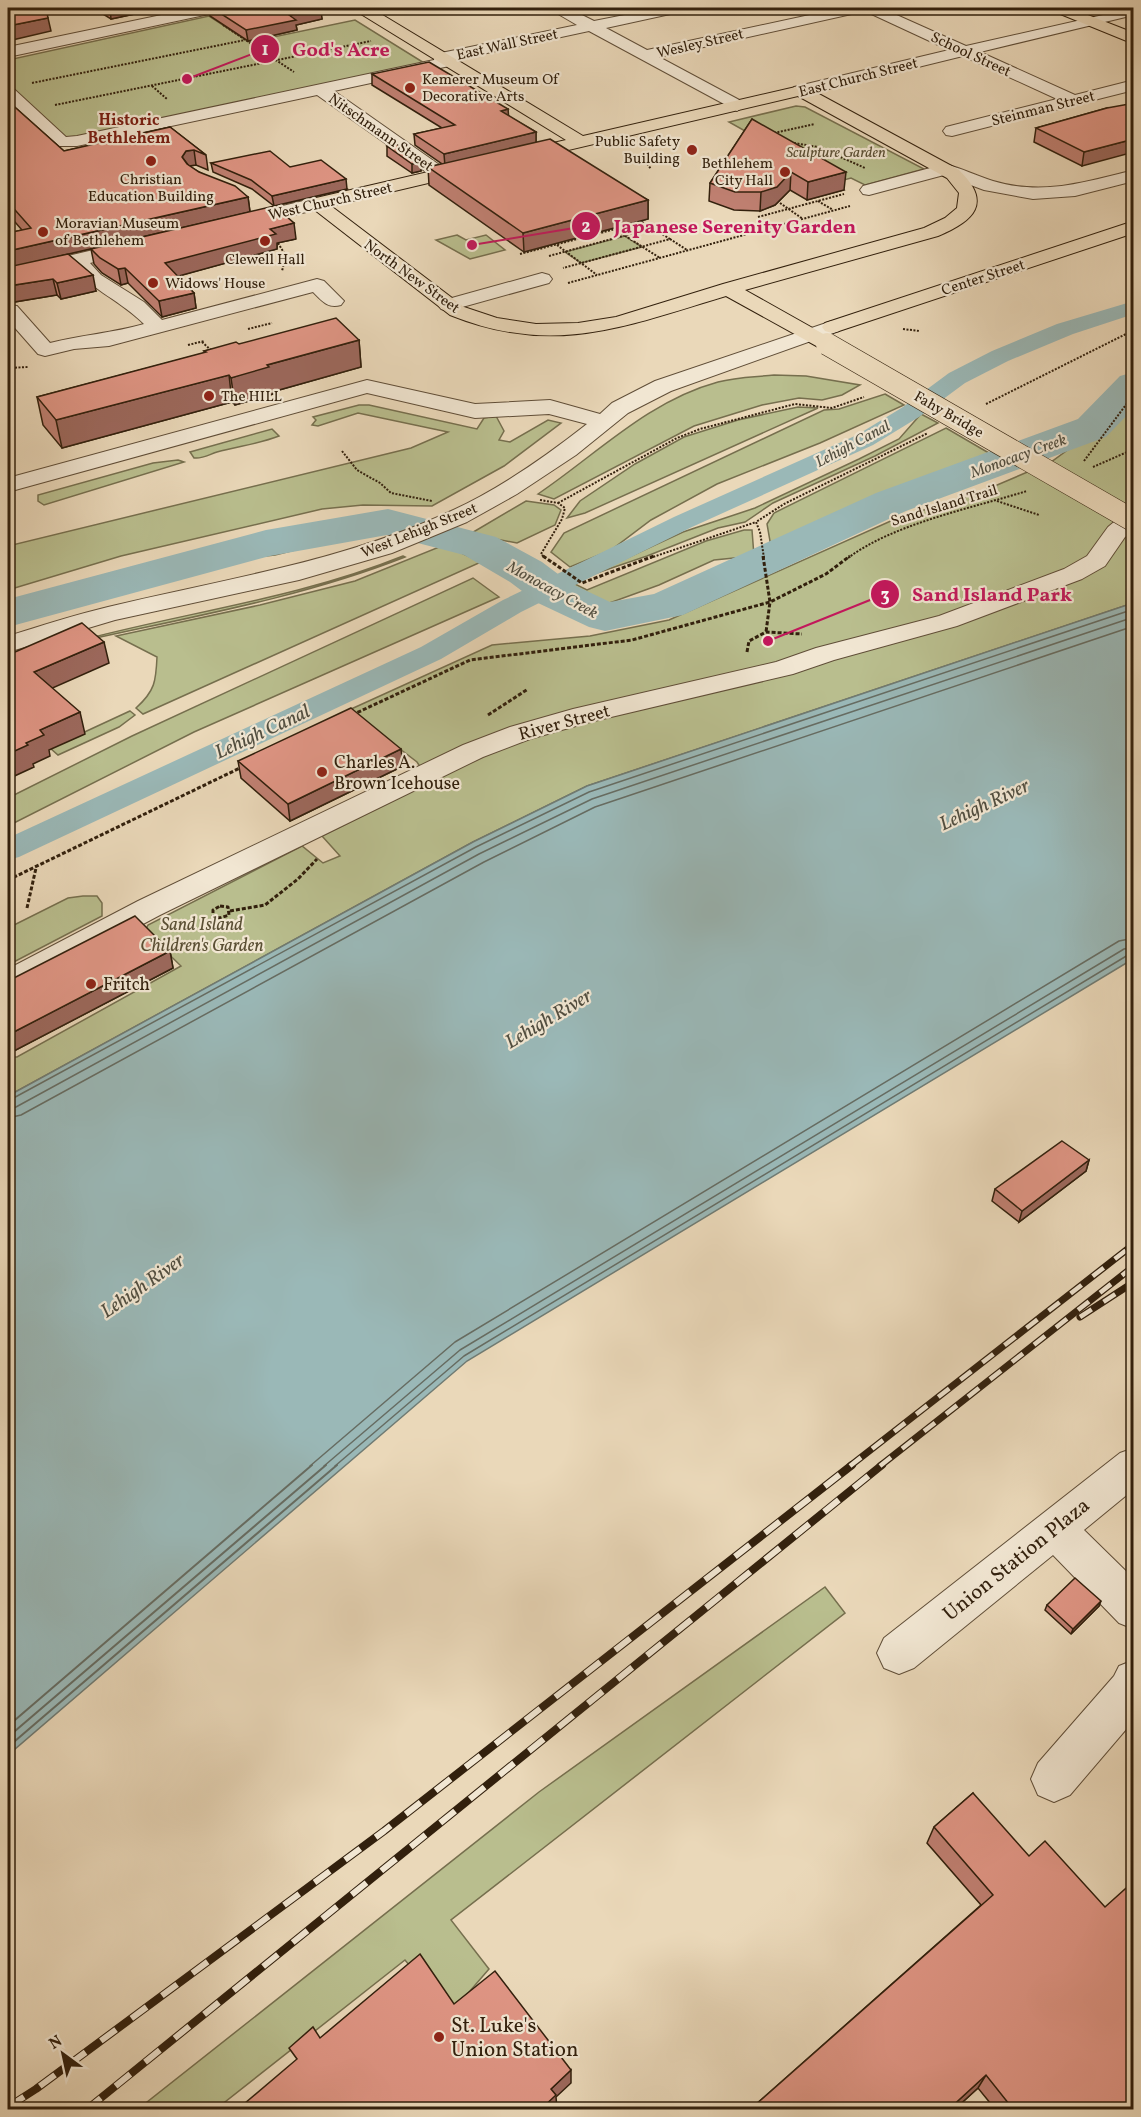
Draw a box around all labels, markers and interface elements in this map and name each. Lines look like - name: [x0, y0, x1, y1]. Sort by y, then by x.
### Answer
- street label: East Wall Street: [455, 24, 560, 66]
- street label: Wesley Street: [655, 24, 746, 65]
- street label: School Street: [927, 28, 1014, 83]
- callout: God's Acre: [250, 30, 402, 68]
- text: God's Acre: [292, 37, 390, 65]
- text: 1: [261, 38, 269, 63]
- street label: East Church Street: [797, 53, 920, 103]
- place label: Kemerer Museum Of Decorative Arts: [422, 70, 560, 108]
- marker: Kemerer Museum Of Decorative Arts: [403, 81, 417, 95]
- street label: Steinman Street: [989, 86, 1097, 132]
- street label: Nitschmann Street: [324, 89, 437, 177]
- district label: Historic Bethlehem: [88, 110, 170, 150]
- place label: Public Safety Building: [595, 132, 680, 170]
- marker: Public Safety Building: [685, 143, 699, 157]
- park label: Sculpture Garden: [786, 143, 886, 164]
- marker: Christian Education Building: [144, 154, 158, 168]
- place label: Bethlehem City Hall: [701, 154, 773, 192]
- marker: Bethlehem City Hall: [778, 165, 792, 179]
- place label: Christian Education Building: [88, 170, 214, 208]
- street label: West Church Street: [266, 178, 394, 227]
- callout: Japanese Serenity Garden: [571, 207, 868, 245]
- place label: Moravian Museum of Bethlehem: [55, 214, 179, 252]
- text: Japanese Serenity Garden: [613, 214, 856, 242]
- text: 2: [581, 215, 591, 240]
- marker: Moravian Museum of Bethlehem: [36, 225, 50, 239]
- marker: Clewell Hall: [258, 234, 272, 248]
- street label: North New Street: [359, 235, 463, 319]
- place label: Clewell Hall: [225, 250, 305, 271]
- street label: Center Street: [939, 255, 1028, 302]
- place label: Widows' House: [165, 274, 265, 295]
- marker: Widows' House: [146, 276, 160, 290]
- place label: The HILL: [221, 387, 283, 408]
- street label: Fahy Bridge: [909, 387, 987, 444]
- marker: The HILL: [202, 389, 216, 403]
- water label: Lehigh Canal: [812, 416, 894, 474]
- water label: Monocacy Creek: [967, 429, 1070, 485]
- street label: Sand Island Trail: [888, 480, 1000, 533]
- street label: West Lehigh Street: [358, 499, 481, 564]
- water label: Monocacy Creek: [502, 556, 602, 625]
- callout: Sand Island Park: [870, 575, 1084, 613]
- text: Sand Island Park: [912, 582, 1072, 610]
- text: 3: [880, 584, 890, 609]
- water label: Lehigh Canal: [210, 698, 315, 767]
- street label: River Street: [516, 699, 613, 748]
- place label: Charles A. Brown Icehouse: [334, 751, 460, 797]
- marker: Charles A. Brown Icehouse: [315, 765, 329, 779]
- water label: Lehigh River: [935, 772, 1035, 839]
- park label: Sand Island Children's Garden: [140, 913, 264, 959]
- place label: Fritch: [103, 973, 150, 998]
- marker: Fritch: [84, 977, 98, 991]
- water label: Lehigh River: [500, 982, 598, 1057]
- water label: Lehigh River: [95, 1247, 191, 1326]
- street label: Union Station Plaza: [937, 1492, 1097, 1629]
- place label: St. Luke's Union Station: [451, 2012, 578, 2065]
- north arrow: [33, 2024, 93, 2084]
- marker: St. Luke's Union Station: [432, 2030, 446, 2044]
- text: N: [45, 2031, 67, 2055]

